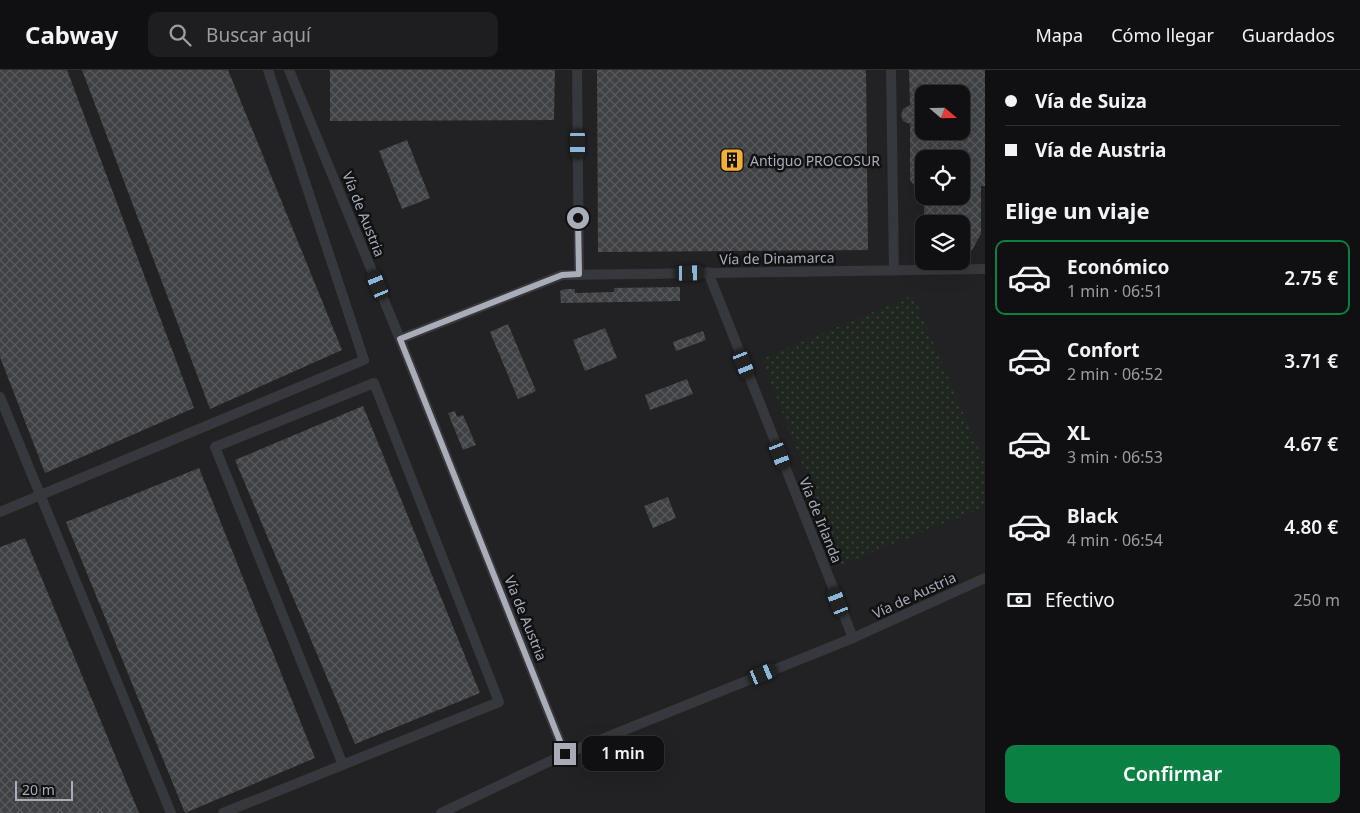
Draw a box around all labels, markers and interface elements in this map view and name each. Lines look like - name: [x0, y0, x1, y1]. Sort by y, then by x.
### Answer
- search box: [148, 12, 498, 57]
- text: Cabway: [25, 18, 118, 51]
- icon: search: [166, 21, 194, 49]
- text: Buscar aquí: [206, 22, 311, 48]
- text: Mapa: [1036, 23, 1083, 47]
- text: Cómo llegar: [1111, 23, 1214, 47]
- text: Guardados: [1242, 23, 1335, 47]
- north arrow: [915, 85, 970, 140]
- map controls: [915, 85, 970, 270]
- text: Vía de Suiza: [1035, 88, 1147, 114]
- car: [570, 129, 585, 159]
- text: Vía de Austria: [1035, 137, 1166, 163]
- building icon: Antiguo PROCOSUR: [719, 147, 745, 173]
- button: locate: [915, 150, 970, 205]
- place label: Antiguo PROCOSUR: [750, 151, 880, 170]
- street label: Vía de Austria: [338, 169, 390, 259]
- text: Elige un viaje: [1005, 195, 1150, 225]
- route start: [567, 207, 589, 229]
- button: layers: [915, 215, 970, 270]
- street label: Vía de Dinamarca: [719, 247, 835, 269]
- text: Económico: [1067, 254, 1169, 280]
- icon: car: [1007, 255, 1052, 300]
- car: [674, 265, 705, 281]
- text: 2.75 €: [1284, 265, 1338, 291]
- car: [365, 268, 390, 302]
- text: 1 min · 06:51: [1067, 280, 1163, 302]
- text: Confort: [1067, 337, 1139, 363]
- icon: car: [1007, 338, 1052, 383]
- car: [731, 347, 756, 381]
- text: 3.71 €: [1284, 348, 1338, 374]
- text: 2 min · 06:52: [1067, 363, 1163, 385]
- text: XL: [1067, 420, 1090, 446]
- icon: car: [1007, 421, 1052, 466]
- text: 4.67 €: [1284, 431, 1338, 457]
- car: [767, 438, 792, 472]
- text: 3 min · 06:53: [1067, 446, 1163, 468]
- street label: Vía de Irlanda: [795, 474, 847, 566]
- text: Black: [1067, 503, 1118, 529]
- icon: car: [1007, 504, 1052, 549]
- text: 4.80 €: [1284, 514, 1338, 540]
- text: 4 min · 06:54: [1067, 529, 1163, 551]
- street label: Vía de Austria: [869, 567, 959, 623]
- street label: Vía de Austria: [500, 573, 552, 663]
- car: [825, 585, 850, 619]
- icon: cash: [1005, 586, 1033, 614]
- text: Efectivo: [1045, 587, 1115, 613]
- text: 250 m: [1293, 589, 1340, 611]
- car: [746, 661, 779, 687]
- callout: 1 min: [582, 736, 665, 772]
- text: 1 min: [601, 742, 645, 764]
- route end: [554, 743, 576, 765]
- button: Confirmar: [1005, 745, 1340, 803]
- scale bar: [15, 778, 72, 801]
- text: 20 m: [22, 780, 55, 799]

